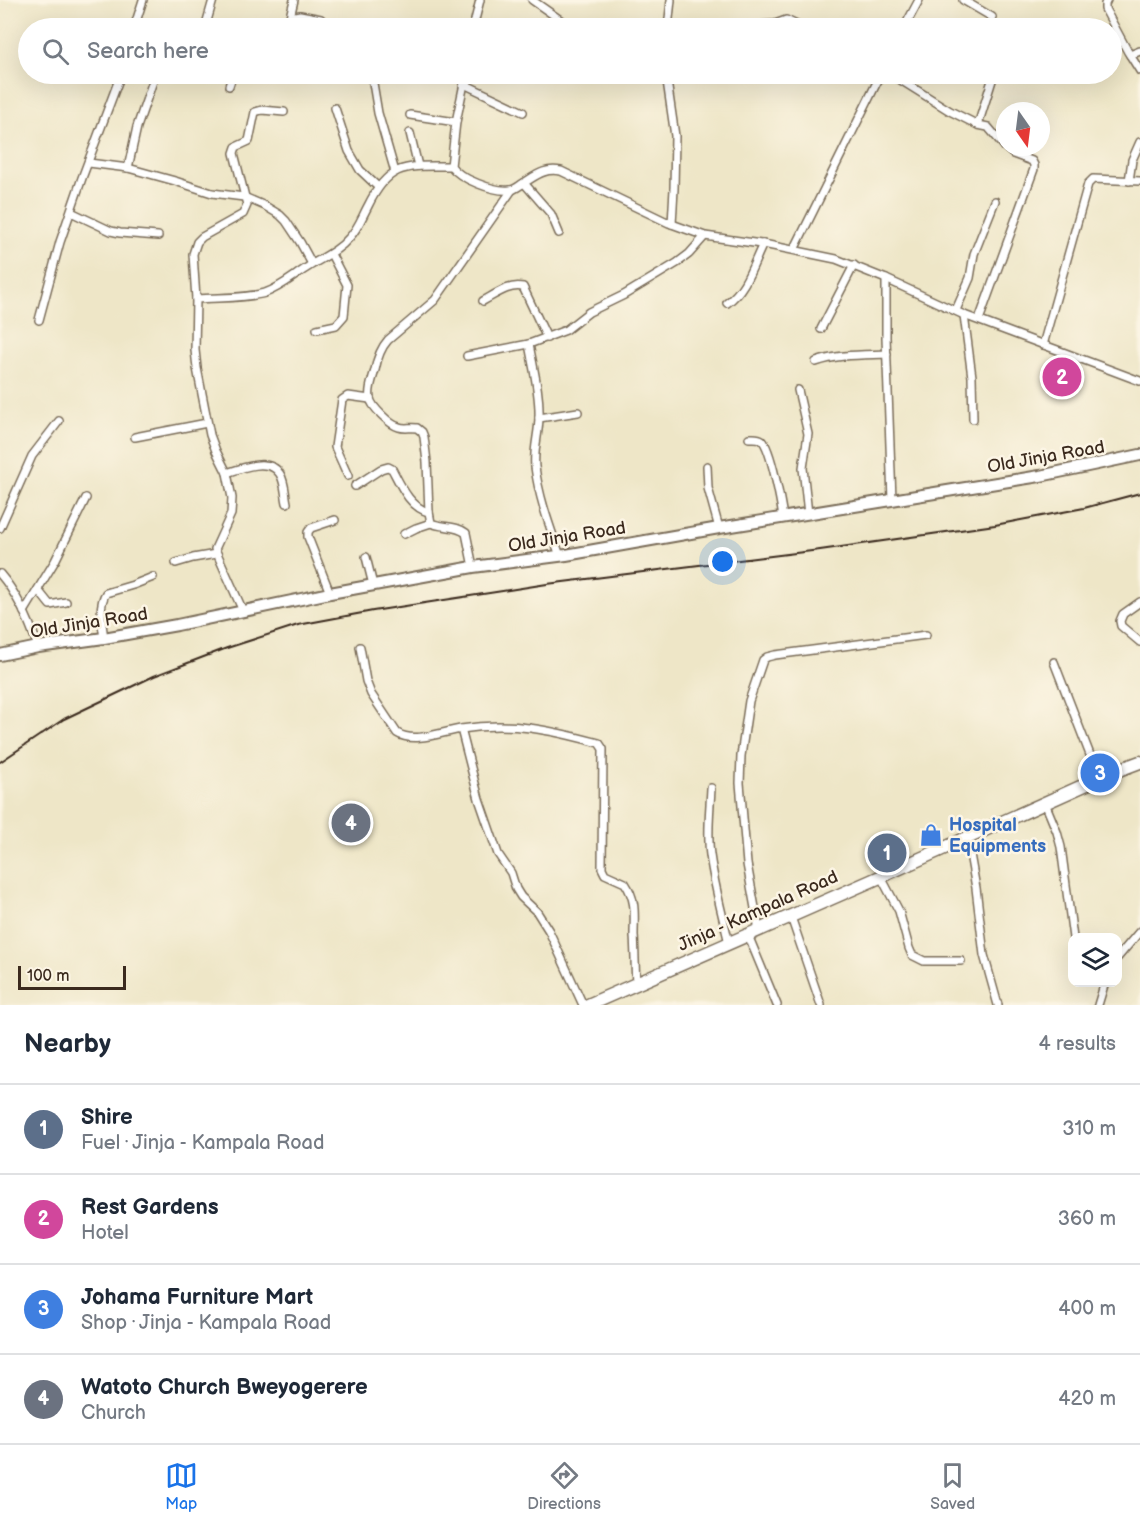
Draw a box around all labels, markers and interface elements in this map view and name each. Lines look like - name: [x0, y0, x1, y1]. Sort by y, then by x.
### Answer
- search box: [18, 18, 1122, 84]
- icon: search: [39, 35, 72, 68]
- text: Search here: [87, 38, 209, 65]
- north arrow: [996, 102, 1050, 156]
- pin: 2: [1042, 354, 1082, 400]
- street label: Old Jinja Road: [986, 436, 1106, 478]
- street label: Old Jinja Road: [507, 517, 627, 557]
- your location: [708, 547, 737, 576]
- street label: Old Jinja Road: [29, 603, 149, 643]
- pin: 3: [1080, 750, 1120, 796]
- pin: 4: [332, 800, 370, 846]
- place label: Hospital Equipments: [949, 815, 1046, 857]
- shop icon: Hospital Equipments: [918, 822, 944, 848]
- pin: 1: [868, 830, 906, 876]
- street label: Jinja - Kampala Road: [675, 866, 841, 956]
- map controls: [1068, 933, 1122, 987]
- button: layers: [1068, 933, 1122, 987]
- scale bar: [18, 963, 126, 990]
- text: 100 m: [27, 967, 70, 986]
- text: Nearby: [24, 1029, 111, 1060]
- text: 4 results: [1038, 1032, 1116, 1056]
- text: Shire: [81, 1104, 133, 1131]
- text: 1: [39, 1117, 48, 1141]
- text: 310 m: [1062, 1117, 1116, 1141]
- text: Fuel · Jinja - Kampala Road: [81, 1131, 324, 1155]
- text: Rest Gardens: [81, 1194, 218, 1221]
- text: 2: [38, 1207, 49, 1231]
- text: 360 m: [1058, 1207, 1116, 1231]
- text: Hotel: [81, 1221, 129, 1245]
- text: Johama Furniture Mart: [81, 1284, 313, 1311]
- text: 3: [38, 1297, 49, 1321]
- text: 400 m: [1058, 1297, 1116, 1321]
- text: Shop · Jinja - Kampala Road: [81, 1311, 331, 1335]
- text: Watoto Church Bweyogerere: [81, 1374, 368, 1401]
- text: 4: [38, 1387, 49, 1411]
- text: 420 m: [1058, 1387, 1116, 1411]
- text: Church: [81, 1401, 146, 1425]
- tab: Map: [165, 1459, 198, 1514]
- tab: Directions: [527, 1459, 601, 1514]
- tab: Saved: [930, 1459, 975, 1514]

